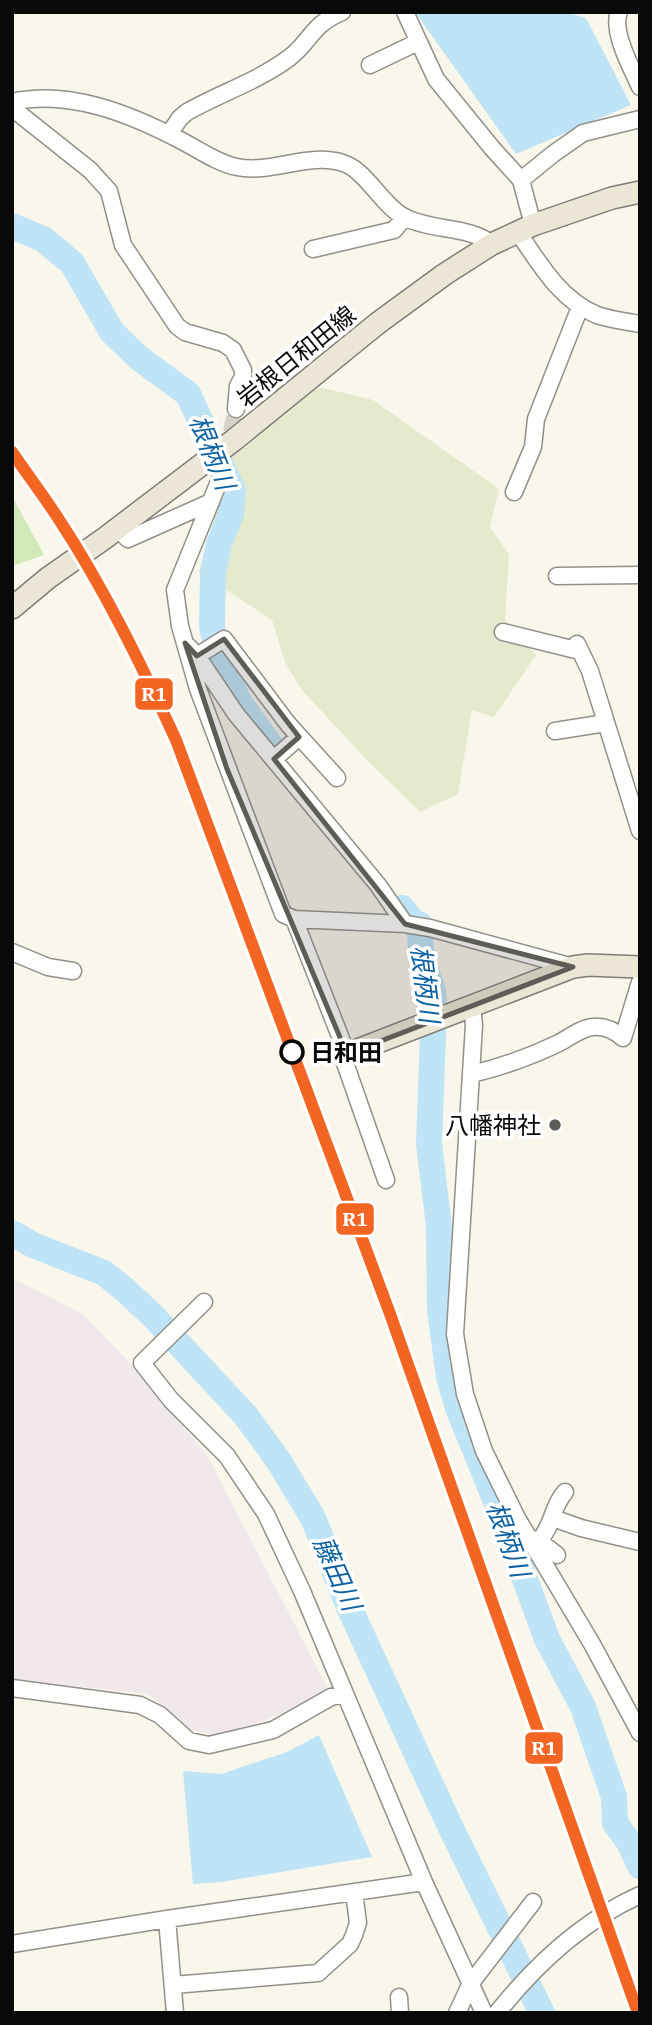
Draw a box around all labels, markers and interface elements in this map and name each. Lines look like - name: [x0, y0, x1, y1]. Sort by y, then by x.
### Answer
- street label: 岩根日和田線: [230, 298, 362, 414]
- water label: 根柄川: [183, 409, 244, 497]
- line badge: R1: [134, 677, 174, 711]
- text: R1: [141, 682, 167, 706]
- water label: 根柄川: [404, 943, 448, 1028]
- place label: 日和田: [310, 1036, 382, 1068]
- marker: 日和田: [280, 1040, 304, 1064]
- place label: 八幡神社: [445, 1109, 541, 1141]
- marker: 八幡神社: [547, 1117, 563, 1133]
- line badge: R1: [335, 1202, 375, 1236]
- text: R1: [342, 1207, 368, 1231]
- water label: 根柄川: [480, 1497, 539, 1584]
- water label: 藤田川: [307, 1530, 371, 1618]
- line badge: R1: [524, 1731, 564, 1765]
- text: R1: [531, 1736, 557, 1760]

